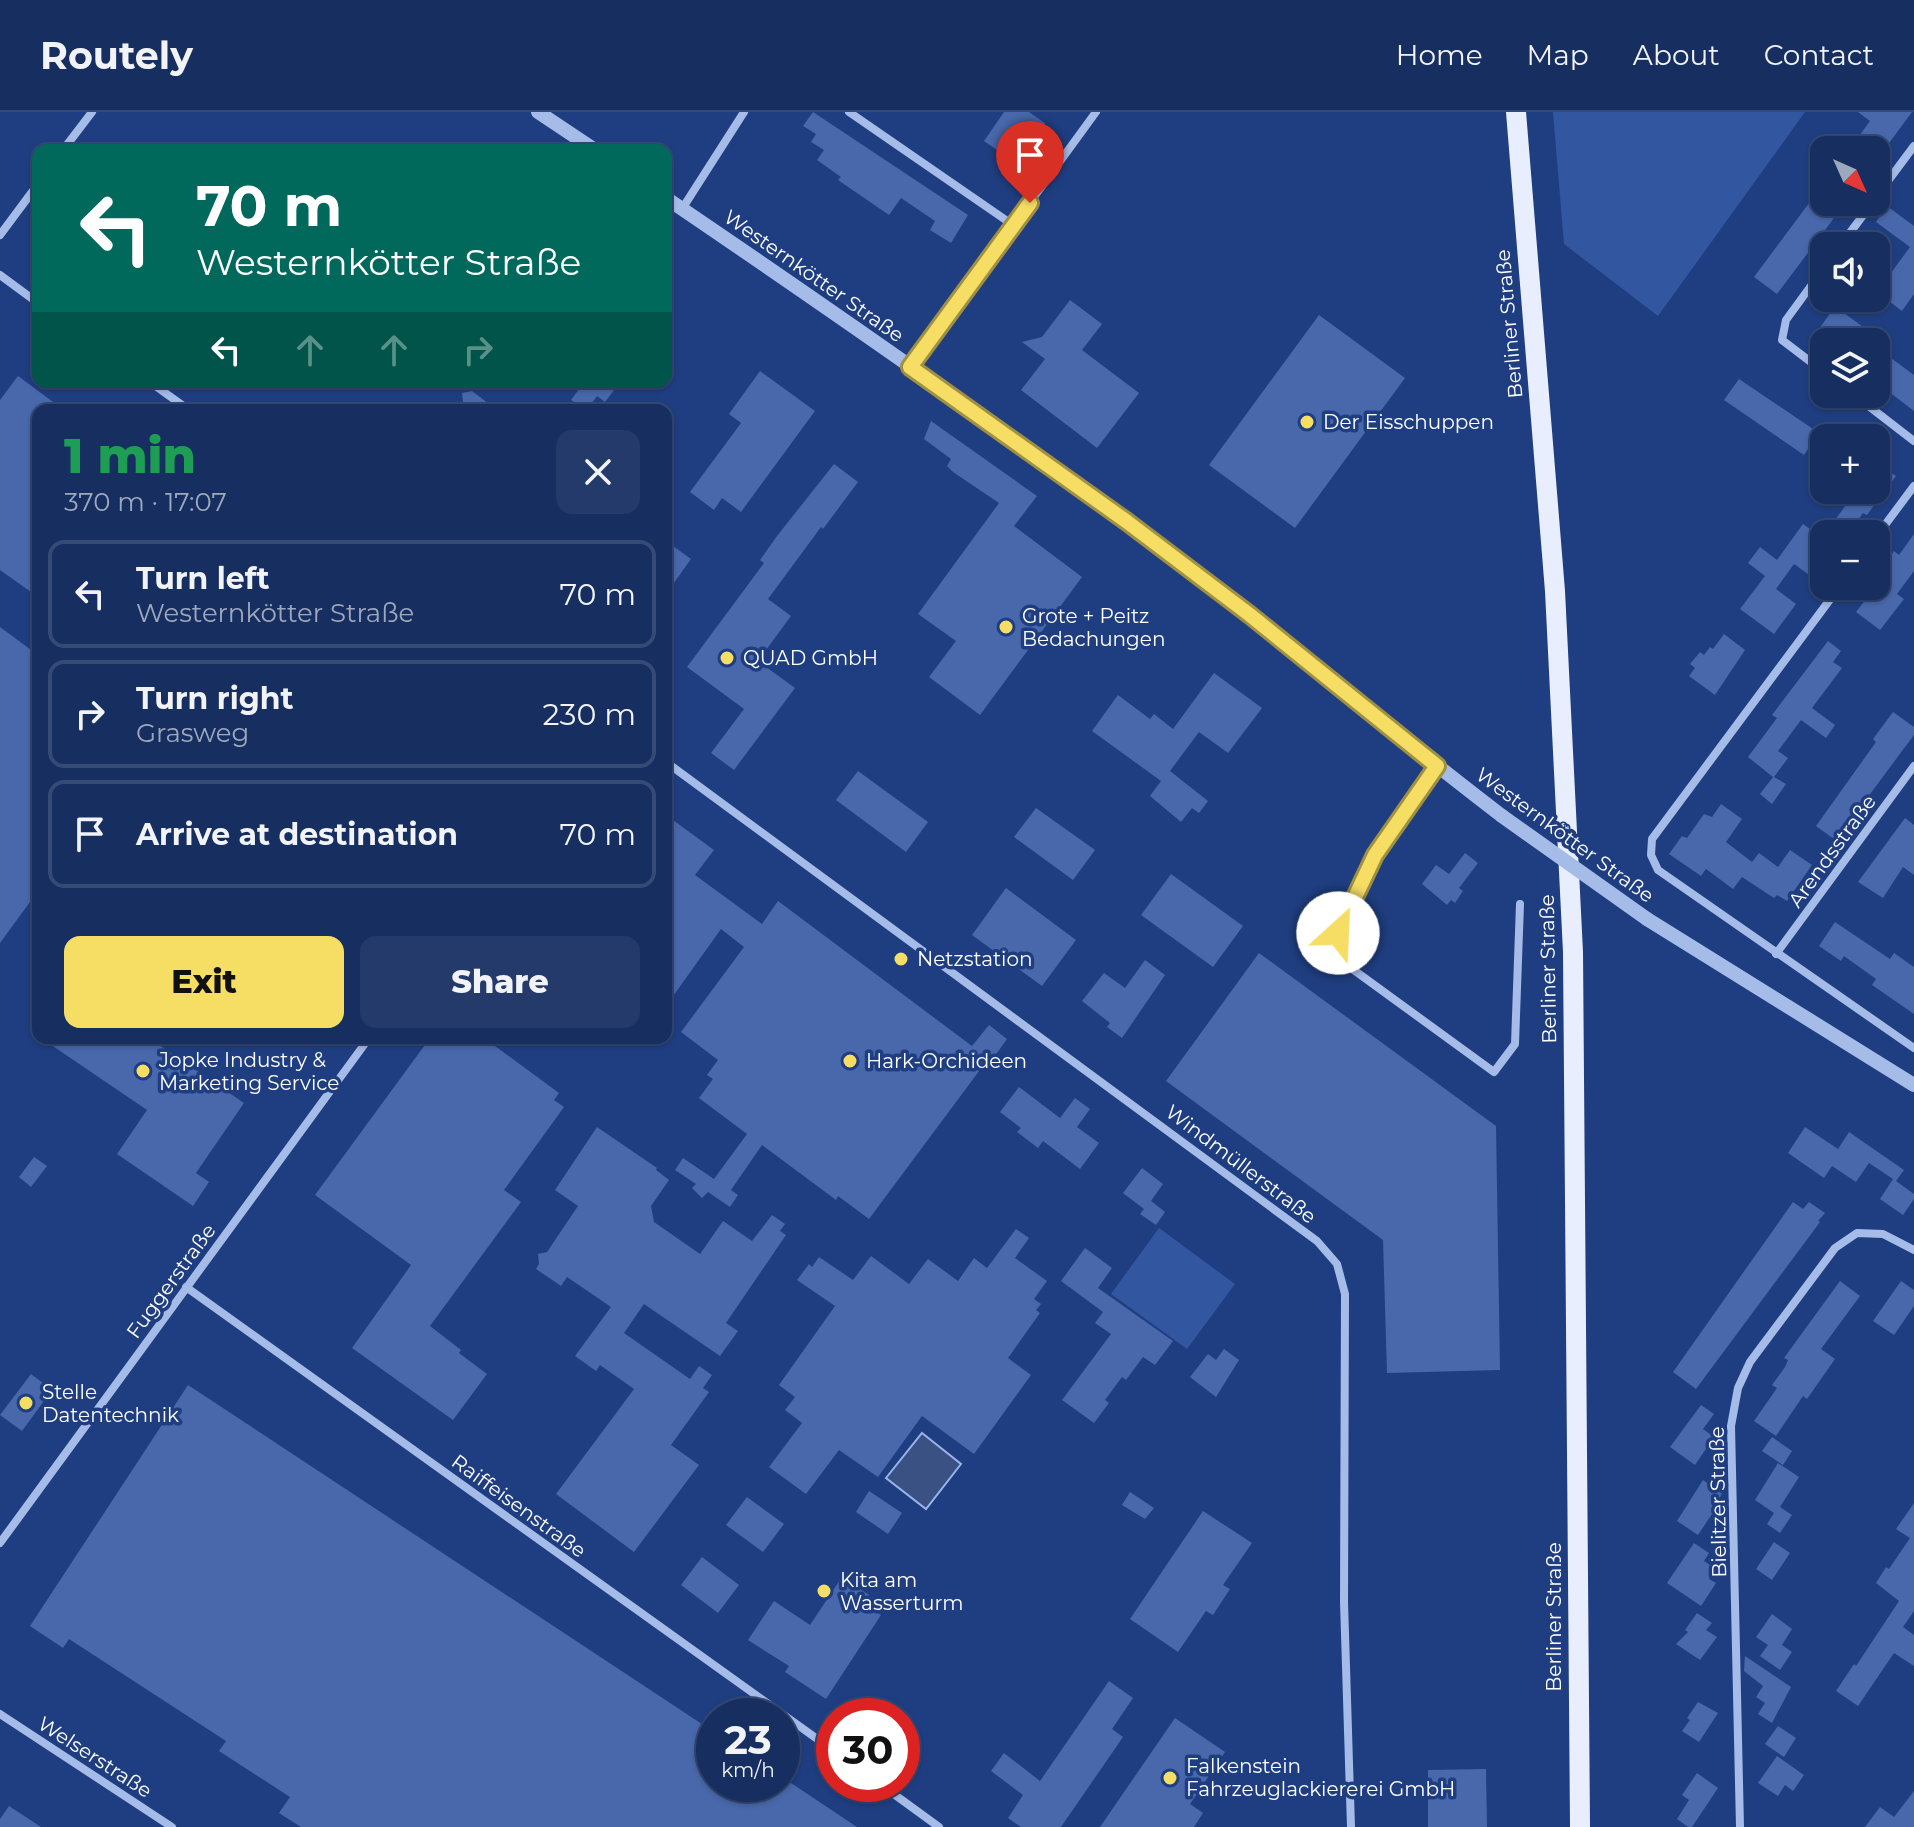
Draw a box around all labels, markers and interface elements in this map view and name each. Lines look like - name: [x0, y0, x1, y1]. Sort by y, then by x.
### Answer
- text: Routely: [40, 32, 193, 79]
- text: Home: [1396, 38, 1483, 72]
- text: Map: [1527, 38, 1589, 72]
- text: About: [1633, 38, 1720, 72]
- text: Contact: [1764, 38, 1874, 72]
- pin: [996, 121, 1064, 203]
- icon: arrive: [1008, 133, 1052, 177]
- north arrow: [1810, 136, 1890, 216]
- map controls: [1810, 136, 1890, 600]
- text: 70 m: [196, 172, 342, 240]
- icon: left: [64, 176, 168, 280]
- street label: Westernkötter Straße: [719, 205, 909, 347]
- button: sound: [1810, 232, 1890, 312]
- text: Westernkötter Straße: [196, 240, 581, 284]
- street label: Berliner Straße: [1491, 248, 1527, 400]
- icon: left: [204, 328, 248, 372]
- icon: ahead: [288, 328, 332, 372]
- icon: ahead: [372, 328, 416, 372]
- icon: right: [456, 328, 500, 372]
- button: layers: [1810, 328, 1890, 408]
- place label: Der Eisschuppen: [1323, 410, 1494, 434]
- marker: Der Eisschuppen: [1298, 413, 1316, 431]
- button: +: [1810, 424, 1890, 504]
- text: 1 min: [64, 427, 196, 485]
- button: close: [556, 430, 640, 514]
- text: 370 m · 17:07: [64, 486, 227, 518]
- button: −: [1810, 520, 1890, 600]
- text: Turn left: [136, 560, 269, 597]
- icon: left: [68, 572, 112, 616]
- text: 70 m: [559, 576, 636, 613]
- text: Westernkötter Straße: [136, 597, 414, 629]
- place label: Grote + Peitz Bedachungen: [1022, 604, 1165, 651]
- marker: Grote + Peitz Bedachungen: [997, 618, 1015, 636]
- place label: QUAD GmbH: [743, 646, 878, 670]
- marker: QUAD GmbH: [718, 649, 736, 667]
- text: Turn right: [136, 680, 293, 717]
- icon: right: [68, 692, 112, 736]
- text: 230 m: [542, 696, 636, 733]
- text: Grasweg: [136, 717, 249, 749]
- street label: Westernkötter Straße: [1471, 762, 1659, 908]
- street label: Arendsstraße: [1783, 790, 1881, 912]
- icon: arrive: [68, 812, 112, 856]
- text: Arrive at destination: [136, 816, 458, 853]
- text: 70 m: [559, 816, 636, 853]
- position arrow: [1296, 891, 1380, 975]
- street label: Berliner Straße: [1535, 894, 1561, 1044]
- button: Exit: [64, 936, 344, 1028]
- button: Share: [360, 936, 640, 1028]
- place label: Netzstation: [917, 947, 1033, 971]
- marker: Netzstation: [892, 950, 910, 968]
- place label: Jopke Industry & Marketing Service: [158, 1048, 339, 1095]
- place label: Hark-Orchideen: [866, 1049, 1027, 1073]
- marker: Hark-Orchideen: [841, 1052, 859, 1070]
- marker: Jopke Industry & Marketing Service: [134, 1062, 152, 1080]
- street label: Windmüllerstraße: [1161, 1100, 1321, 1228]
- street label: Fuggerstraße: [121, 1219, 221, 1343]
- place label: Stelle Datentechnik: [42, 1380, 179, 1427]
- marker: Stelle Datentechnik: [17, 1394, 35, 1412]
- street label: Bielitzer Straße: [1705, 1426, 1731, 1578]
- street label: Raiffeisenstraße: [447, 1449, 591, 1563]
- street label: Berliner Straße: [1542, 1542, 1566, 1692]
- place label: Kita am Wasserturm: [840, 1568, 964, 1615]
- marker: Kita am Wasserturm: [815, 1582, 833, 1600]
- speed limit sign: 30: [816, 1698, 920, 1802]
- street label: Welserstraße: [34, 1711, 156, 1803]
- text: 23: [724, 1715, 772, 1764]
- place label: Falkenstein Fahrzeuglackiererei GmbH: [1186, 1754, 1455, 1801]
- text: km/h: [721, 1758, 775, 1782]
- marker: Falkenstein Fahrzeuglackiererei GmbH: [1161, 1769, 1179, 1787]

